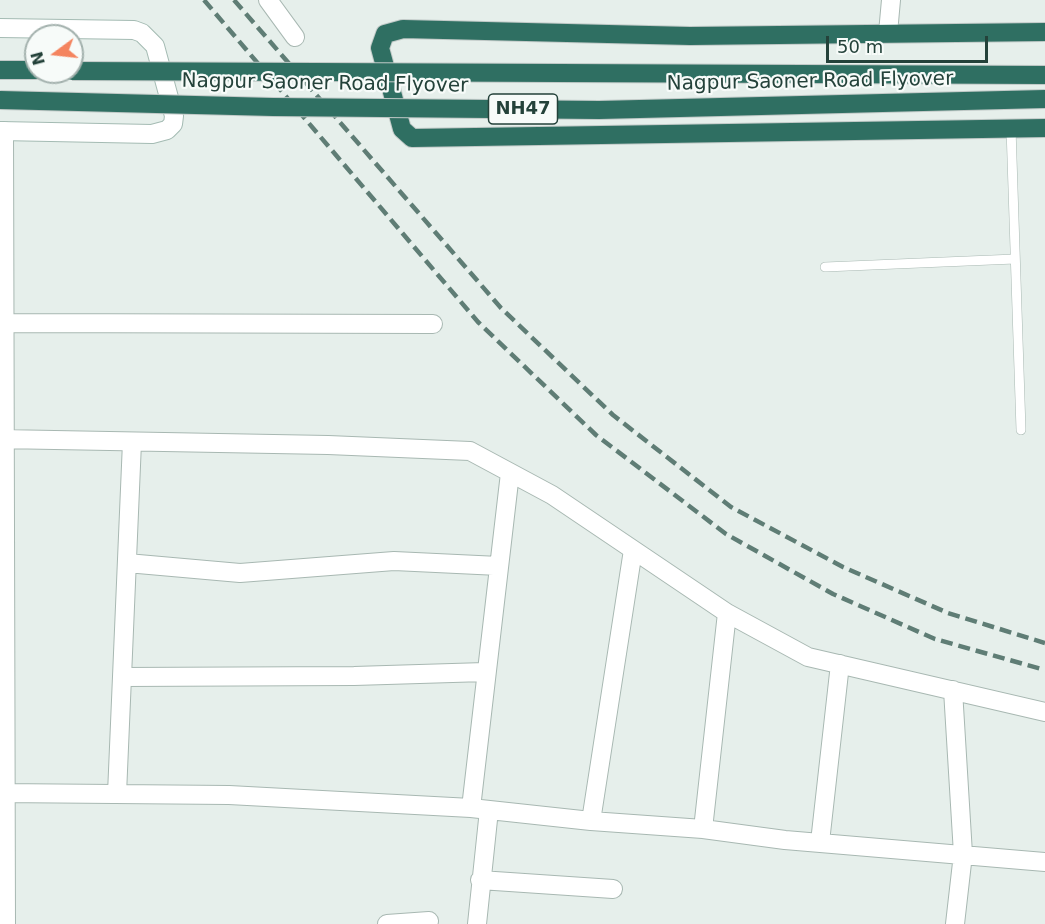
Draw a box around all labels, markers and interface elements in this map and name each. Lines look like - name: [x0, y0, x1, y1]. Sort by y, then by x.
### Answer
- north arrow: [24, 24, 84, 84]
- scale bar: [829, 24, 991, 62]
- text: 50 m: [837, 36, 883, 57]
- text: N: [27, 49, 49, 67]
- street label: Nagpur Saoner Road Flyover: [666, 68, 954, 96]
- street label: Nagpur Saoner Road Flyover: [181, 70, 469, 98]
- road number: NH47: [488, 94, 558, 124]

